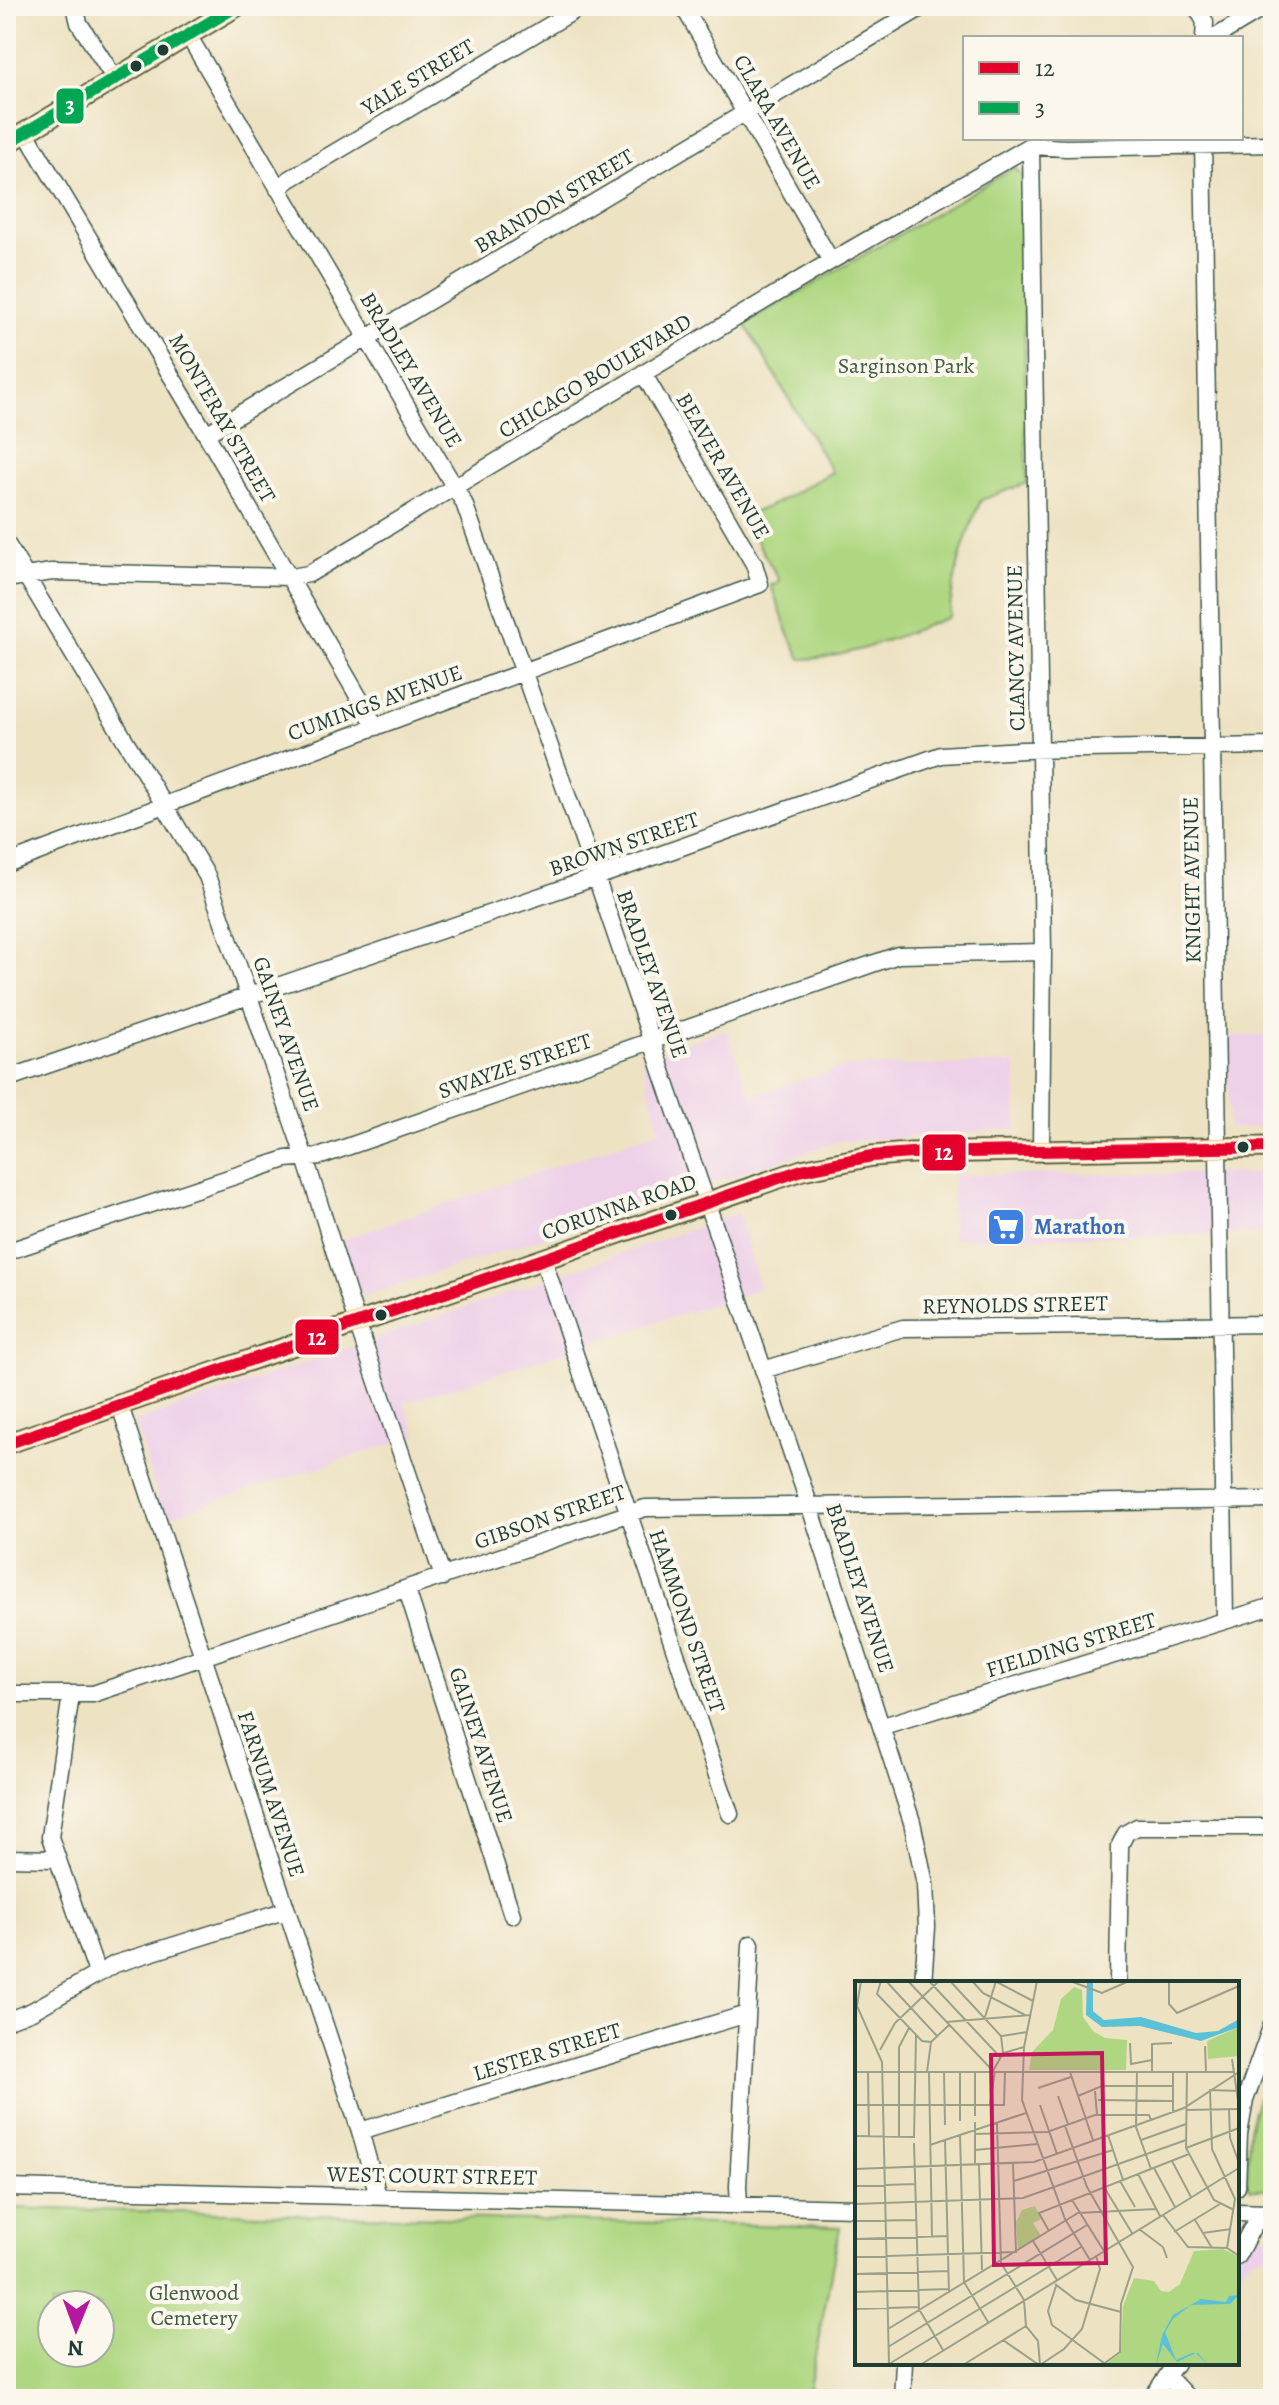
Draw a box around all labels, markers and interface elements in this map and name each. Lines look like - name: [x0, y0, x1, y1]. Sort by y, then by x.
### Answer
- street label: YALE STREET: [355, 31, 480, 123]
- legend: [963, 36, 1243, 140]
- unlabelled marker: [155, 42, 171, 58]
- street label: CLARA AVENUE: [726, 49, 828, 195]
- text: 12: [1035, 52, 1055, 84]
- unlabelled marker: [128, 58, 144, 74]
- line badge: 3: [55, 87, 85, 125]
- text: 3: [65, 91, 75, 121]
- text: 3: [1035, 92, 1045, 124]
- street label: BRANDON STREET: [469, 141, 639, 261]
- street label: BRADLEY AVENUE: [353, 287, 469, 453]
- street label: CHICAGO BOULEVARD: [493, 306, 697, 446]
- street label: MONTERAY STREET: [161, 328, 283, 508]
- park label: Sarginson Park: [838, 351, 974, 381]
- street label: BEAVER AVENUE: [669, 387, 777, 545]
- street label: CLANCY AVENUE: [1000, 565, 1032, 731]
- street label: CUMINGS AVENUE: [283, 657, 467, 749]
- street label: KNIGHT AVENUE: [1176, 796, 1208, 964]
- street label: BROWN STREET: [545, 804, 703, 884]
- street label: BRADLEY AVENUE: [609, 886, 695, 1062]
- street label: GAINEY AVENUE: [245, 953, 327, 1115]
- street label: SWAYZE STREET: [434, 1026, 596, 1106]
- line badge: 12: [921, 1133, 967, 1172]
- text: 12: [935, 1138, 954, 1168]
- unlabelled marker: [1235, 1139, 1251, 1155]
- street label: CORUNNA ROAD: [538, 1166, 700, 1248]
- supermarket icon: Marathon: [985, 1206, 1027, 1248]
- unlabelled marker: [663, 1207, 679, 1223]
- place label: Marathon: [1034, 1212, 1125, 1242]
- street label: REYNOLDS STREET: [922, 1288, 1108, 1322]
- unlabelled marker: [373, 1307, 389, 1323]
- line badge: 12: [294, 1318, 340, 1356]
- text: 12: [308, 1323, 327, 1353]
- street label: GIBSON STREET: [470, 1477, 630, 1557]
- street label: BRADLEY AVENUE: [818, 1500, 902, 1676]
- street label: HAMMOND STREET: [642, 1525, 732, 1717]
- street label: FIELDING STREET: [982, 1605, 1160, 1685]
- street label: GAINEY AVENUE: [442, 1663, 520, 1827]
- street label: FARNUM AVENUE: [230, 1707, 312, 1881]
- inset map: [855, 1981, 1239, 2365]
- street label: LESTER STREET: [469, 2015, 625, 2089]
- street label: WEST COURT STREET: [326, 2159, 537, 2193]
- park label: Glenwood Cemetery: [149, 2278, 239, 2333]
- north arrow: [36, 2289, 116, 2369]
- text: N: [67, 2333, 84, 2363]

